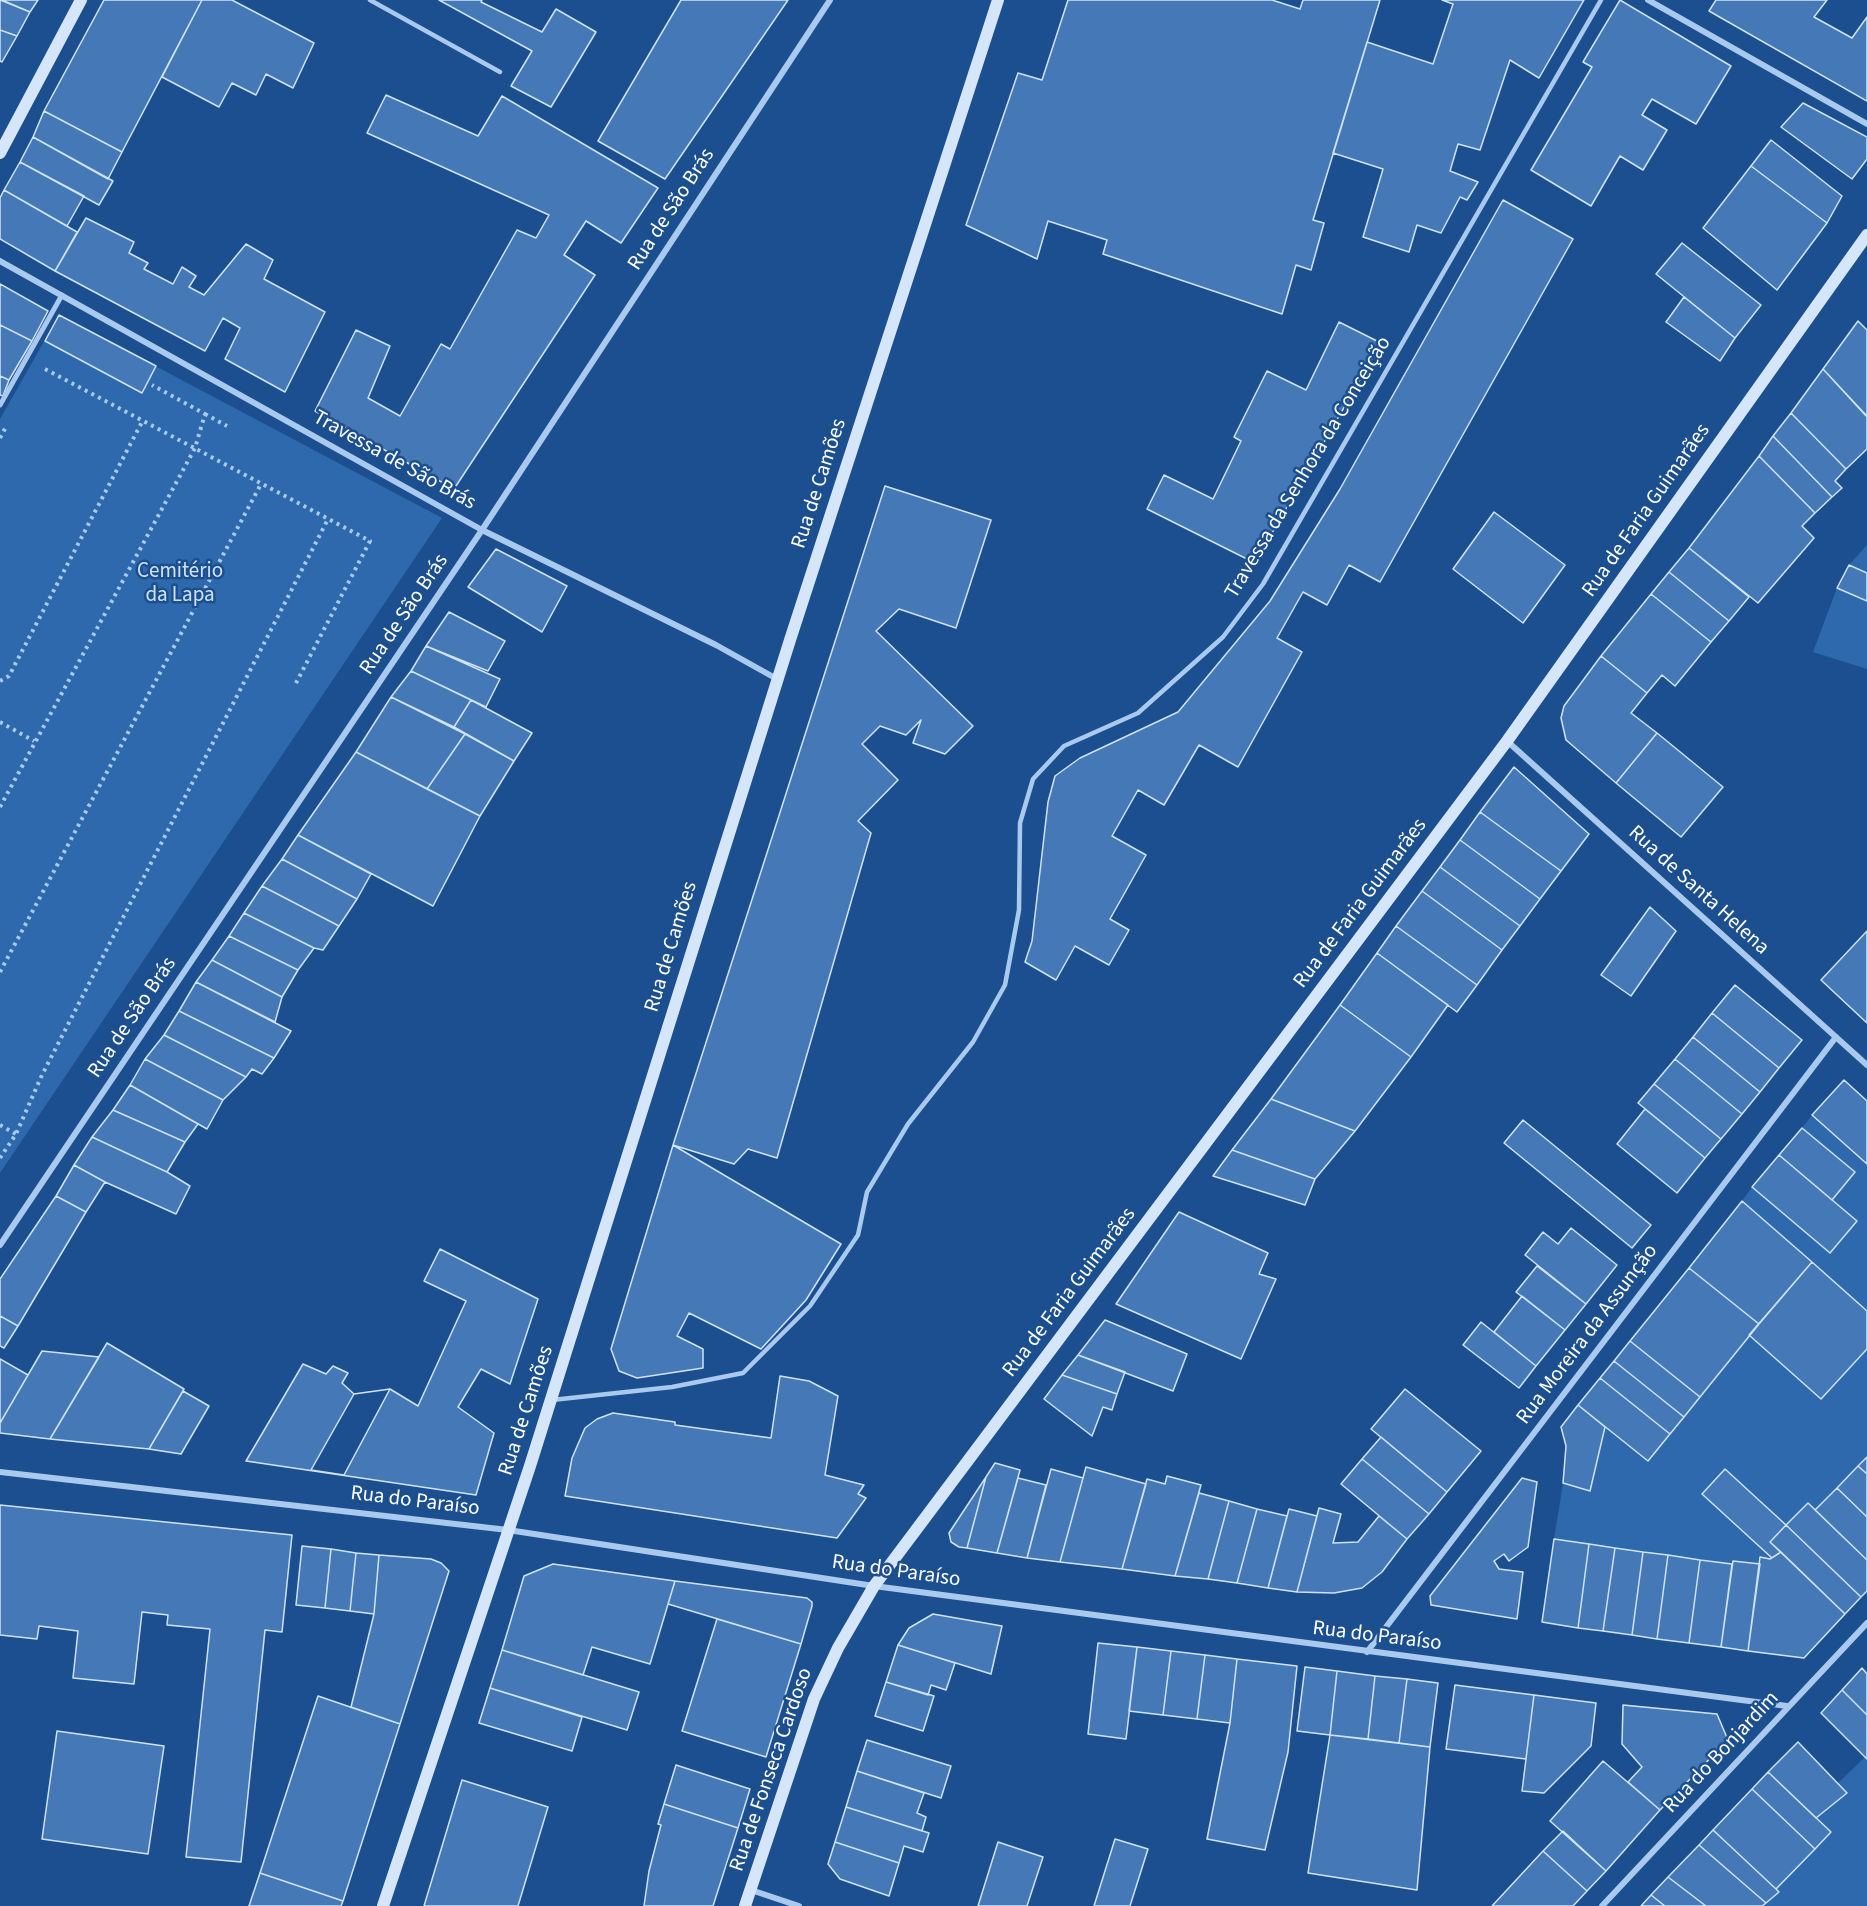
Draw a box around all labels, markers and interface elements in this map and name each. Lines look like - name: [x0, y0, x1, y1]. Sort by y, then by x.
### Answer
- street label: Rua de São Brás: [623, 144, 721, 276]
- street label: Travessa da Senhora da Conceição: [1221, 332, 1397, 604]
- street label: Travessa de São Brás: [308, 406, 480, 516]
- street label: Rua de Camões: [787, 416, 853, 552]
- street label: Rua de Faria Guimarães: [1578, 419, 1716, 603]
- street label: Rua de São Brás: [355, 550, 455, 680]
- park label: Cemitério da Lapa: [137, 559, 223, 609]
- street label: Rua de Faria Guimarães: [1289, 814, 1433, 994]
- street label: Rua de Santa Helena: [1622, 821, 1774, 961]
- street label: Rua de Camões: [640, 879, 704, 1015]
- street label: Rua de São Brás: [83, 953, 183, 1083]
- street label: Rua de Faria Guimarães: [998, 1203, 1142, 1383]
- street label: Rua Moreira da Assunção: [1512, 1240, 1664, 1430]
- street label: Rua de Camões: [494, 1343, 560, 1479]
- street label: Rua do Paraíso: [349, 1482, 481, 1522]
- street label: Rua do Paraíso: [830, 1550, 962, 1594]
- street label: Rua do Paraíso: [1311, 1617, 1443, 1657]
- street label: Rua de Fonseca Cardoso: [725, 1665, 819, 1875]
- street label: Rua do Bonjardim: [1659, 1687, 1785, 1819]

